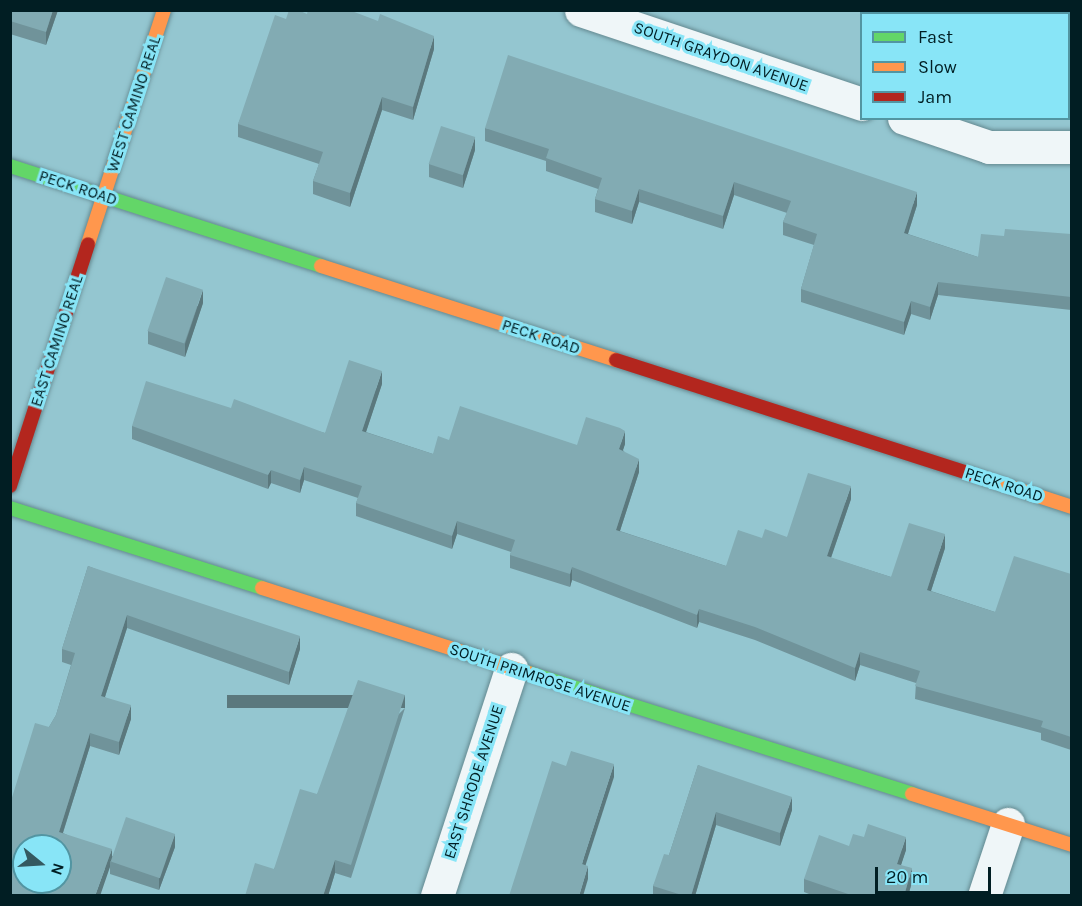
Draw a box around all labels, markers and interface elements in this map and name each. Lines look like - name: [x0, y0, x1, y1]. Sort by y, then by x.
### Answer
- legend: [860, 12, 1070, 120]
- street label: SOUTH GRAYDON AVENUE: [631, 18, 811, 96]
- text: Fast: [918, 26, 953, 48]
- street label: WEST CAMINO REAL: [103, 33, 165, 175]
- text: Slow: [918, 56, 957, 78]
- text: Jam: [918, 86, 952, 108]
- street label: PECK ROAD: [36, 166, 120, 210]
- street label: EAST CAMINO REAL: [27, 273, 87, 409]
- street label: PECK ROAD: [499, 315, 583, 359]
- street label: PECK ROAD: [962, 463, 1046, 507]
- street label: SOUTH PRIMROSE AVENUE: [447, 640, 633, 716]
- street label: EAST SHRODE AVENUE: [440, 703, 508, 861]
- north arrow: [12, 834, 72, 894]
- scale bar: [878, 855, 994, 893]
- text: N: [47, 861, 69, 877]
- text: 20 m: [886, 866, 928, 888]

